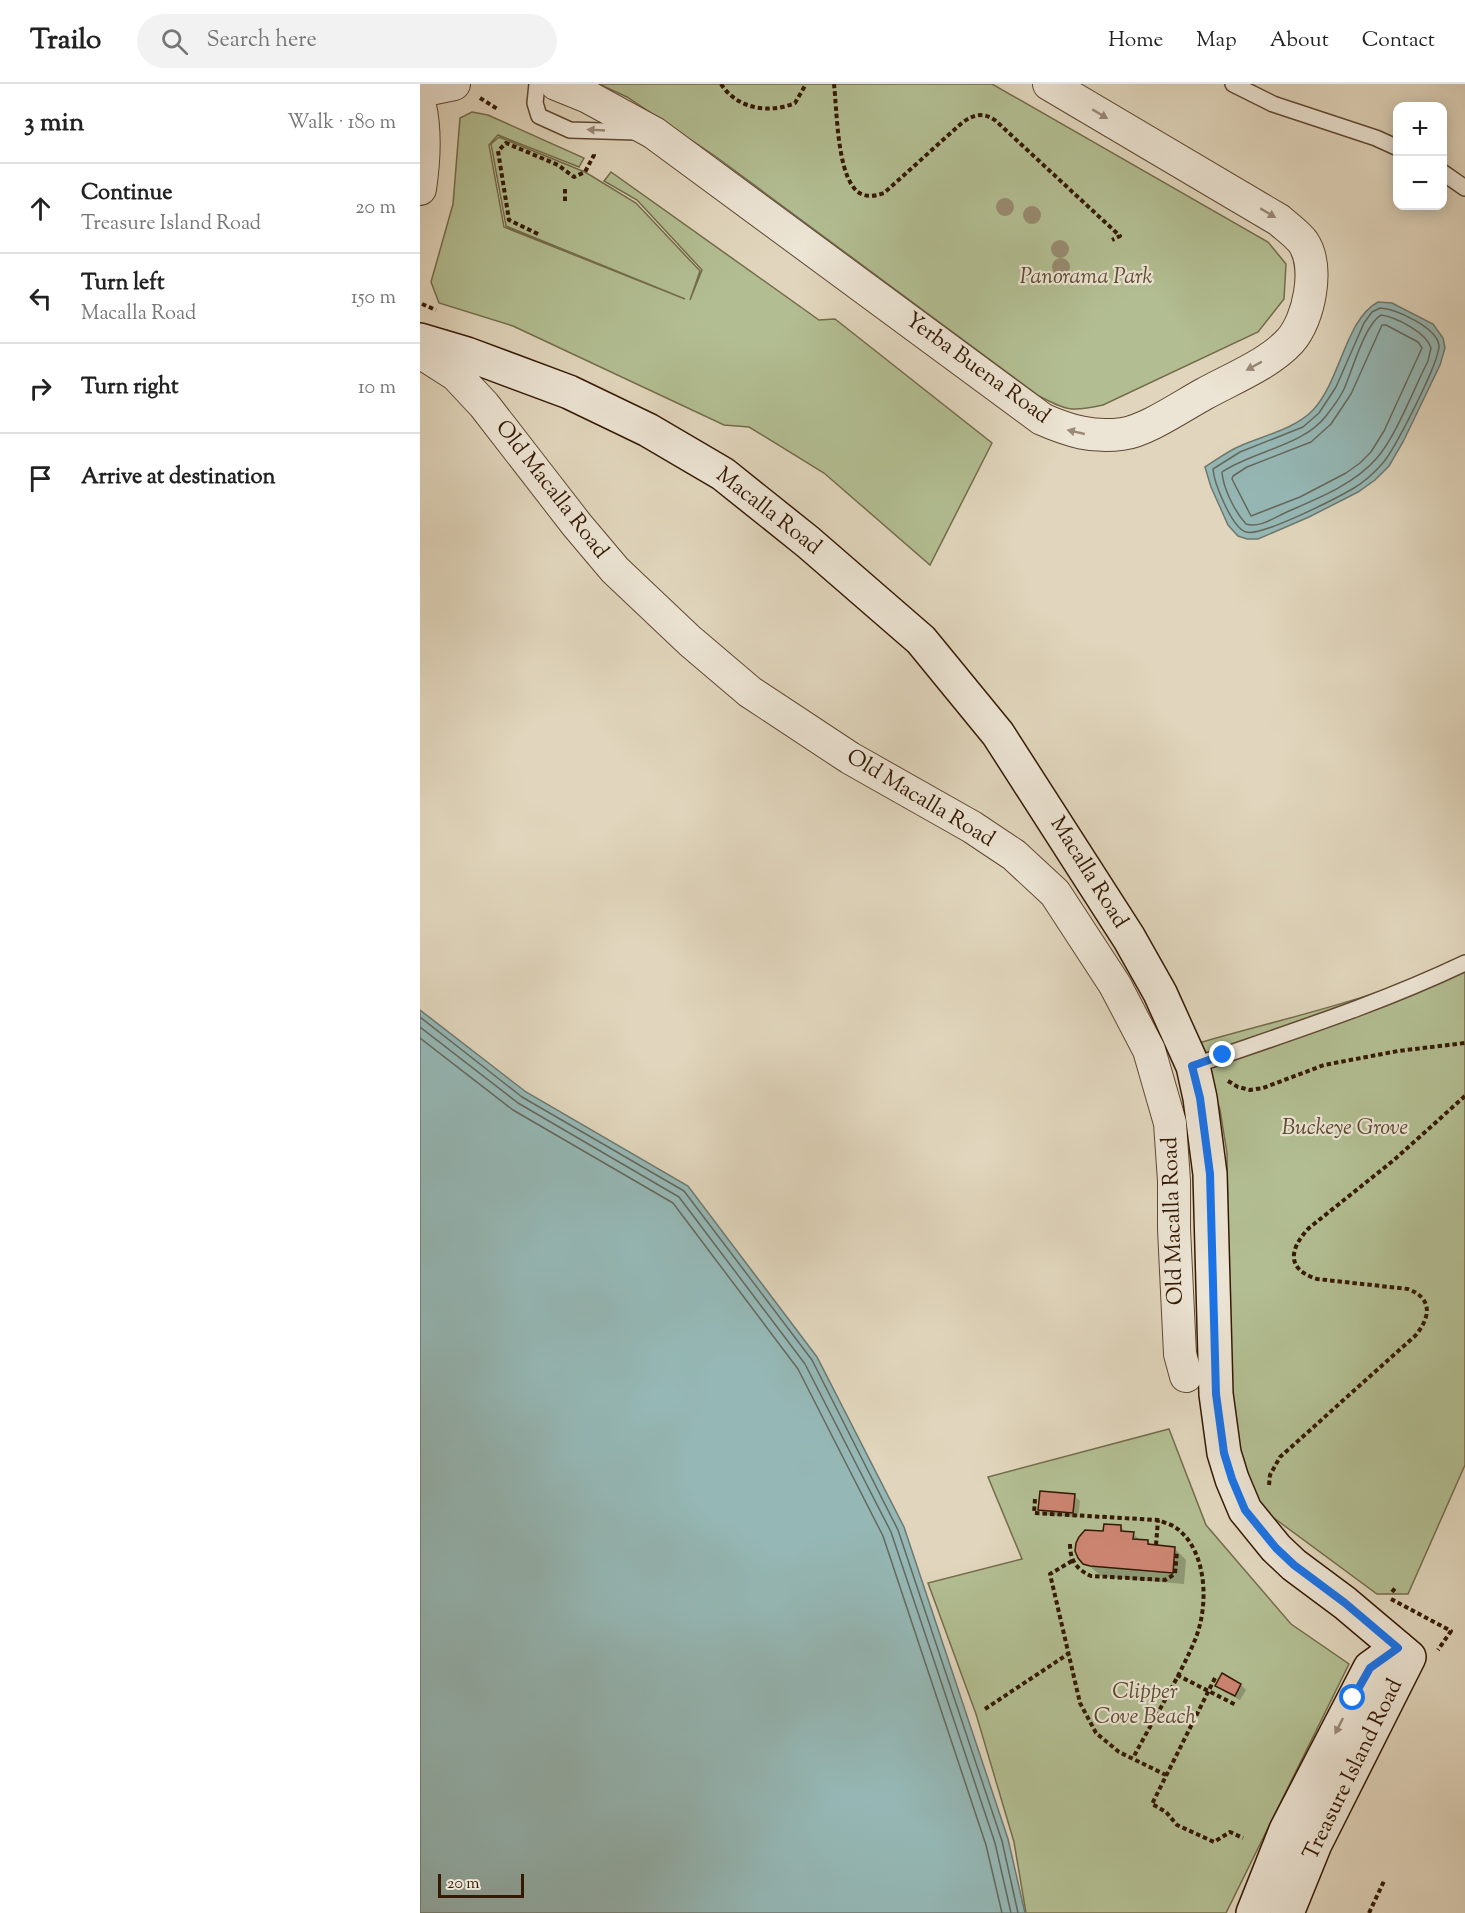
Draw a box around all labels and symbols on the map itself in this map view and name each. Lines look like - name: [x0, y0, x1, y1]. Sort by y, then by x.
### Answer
- one-way arrow: [1092, 108, 1108, 119]
- one-way arrow: [586, 125, 605, 134]
- one-way arrow: [1260, 208, 1277, 218]
- park label: Panorama Park: [1020, 262, 1152, 294]
- street label: Yerba Buena Road: [898, 305, 1056, 433]
- one-way arrow: [1245, 361, 1262, 371]
- street label: Old Macalla Road: [487, 414, 615, 566]
- one-way arrow: [1067, 427, 1086, 437]
- street label: Macalla Road: [708, 460, 828, 564]
- street label: Old Macalla Road: [840, 742, 1000, 856]
- street label: Macalla Road: [1041, 811, 1135, 935]
- route end: [1209, 1041, 1235, 1067]
- park label: Buckeye Grove: [1282, 1113, 1408, 1145]
- street label: Old Macalla Road: [1155, 1136, 1193, 1306]
- street label: Treasure Island Road: [1296, 1674, 1412, 1866]
- park label: Clipper Cove Beach: [1094, 1677, 1197, 1734]
- route start: [1339, 1684, 1365, 1710]
- one-way arrow: [1334, 1718, 1343, 1735]
- scale bar: [438, 1871, 524, 1898]

